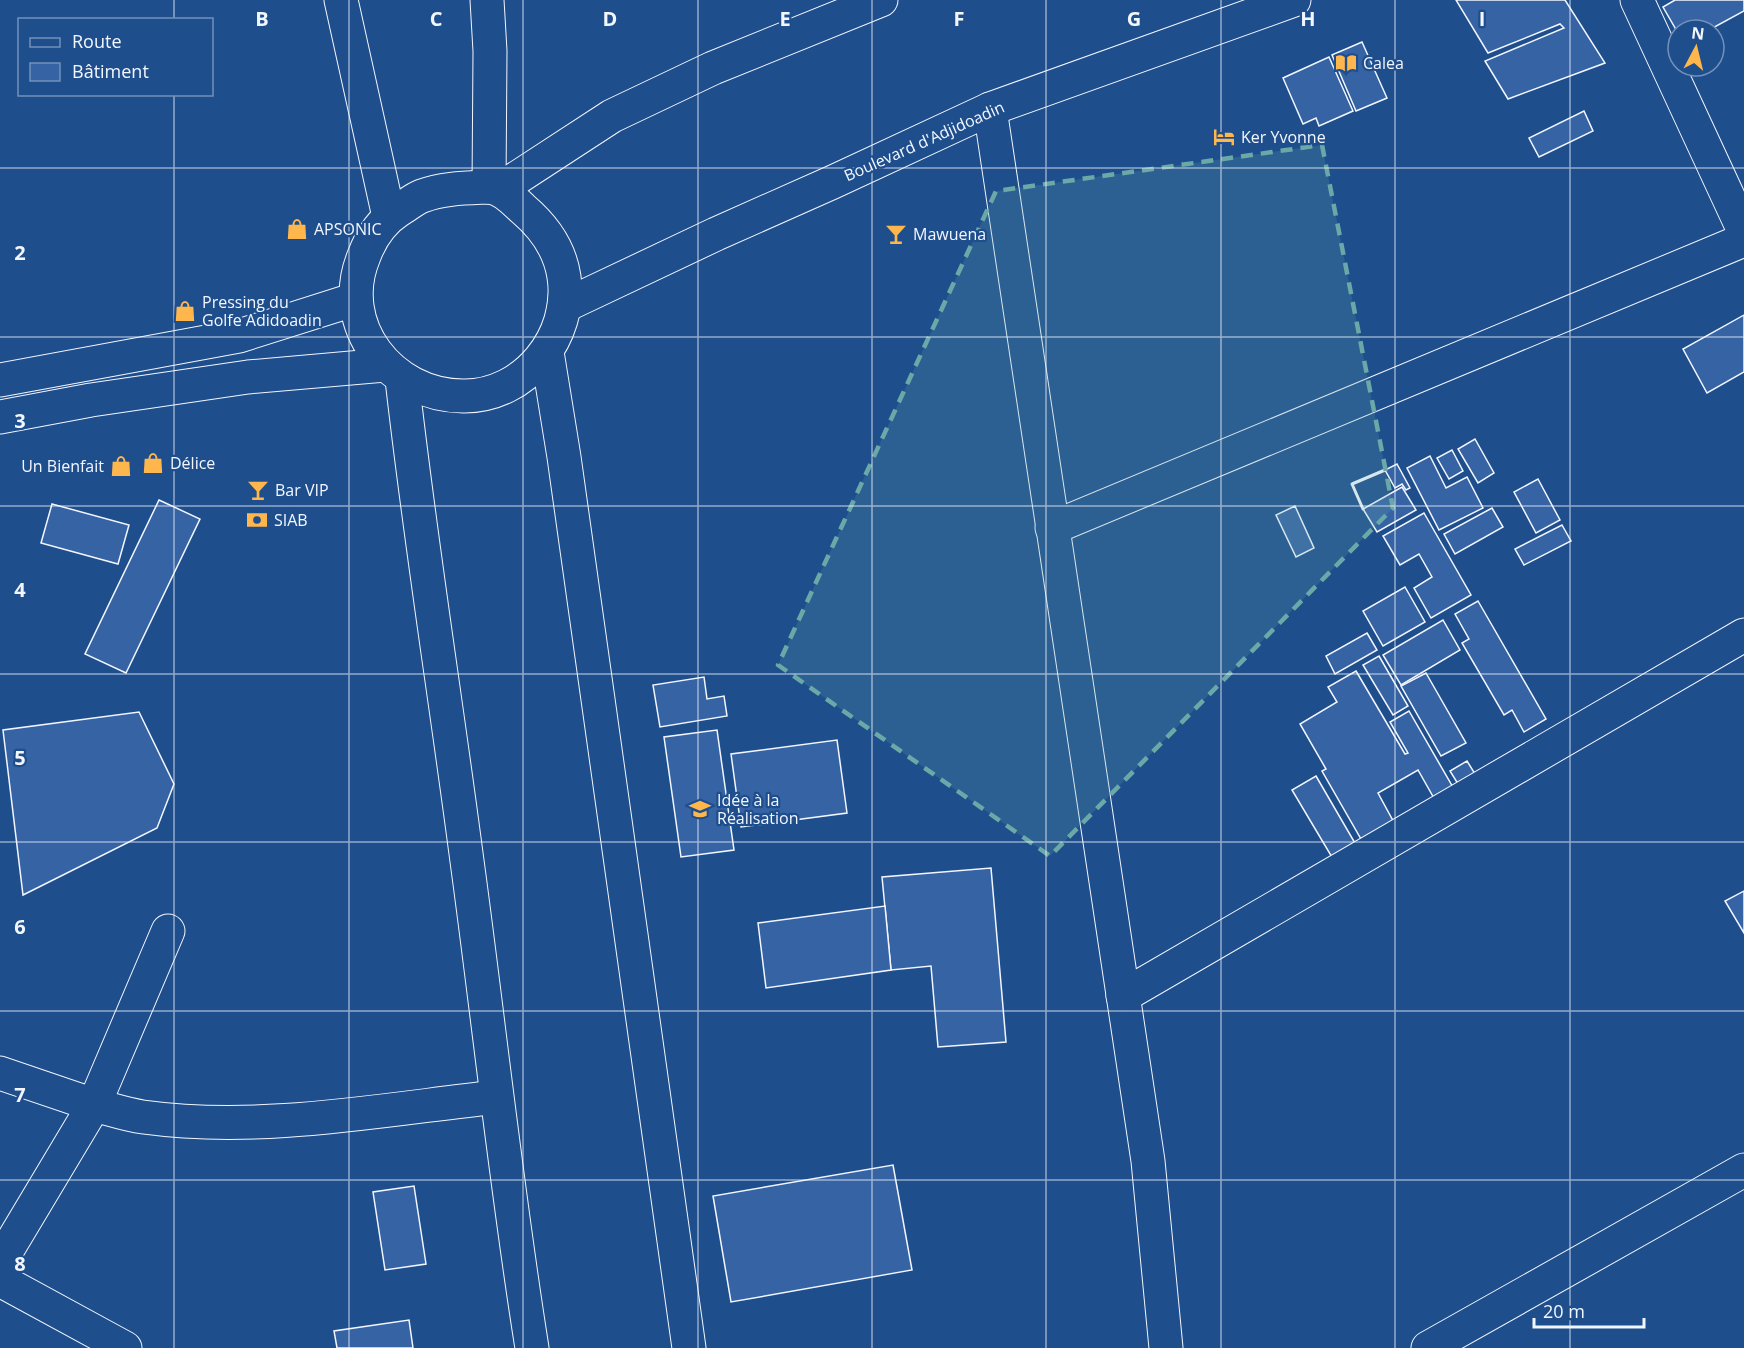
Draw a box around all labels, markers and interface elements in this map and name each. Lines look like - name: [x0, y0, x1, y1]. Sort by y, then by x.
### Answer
- text: B: [255, 5, 269, 32]
- text: C: [430, 5, 443, 32]
- text: D: [603, 5, 617, 32]
- text: E: [779, 5, 791, 32]
- text: F: [954, 5, 964, 32]
- text: G: [1127, 5, 1141, 32]
- text: H: [1300, 5, 1316, 32]
- text: I: [1479, 5, 1485, 32]
- legend: [18, 18, 213, 96]
- north arrow: [1666, 18, 1726, 78]
- text: N: [1690, 21, 1706, 45]
- text: Route: [72, 29, 122, 53]
- library icon: Calea: [1334, 51, 1358, 75]
- place label: Calea: [1363, 52, 1404, 74]
- text: Bâtiment: [72, 59, 149, 83]
- street label: Boulevard d'Adjidoadin: [840, 96, 1008, 186]
- hotel icon: Ker Yvonne: [1212, 125, 1236, 149]
- place label: Ker Yvonne: [1241, 126, 1326, 148]
- shop icon: APSONIC: [285, 217, 309, 241]
- place label: APSONIC: [314, 218, 382, 240]
- bar icon: Mawuena: [884, 222, 908, 246]
- place label: Mawuena: [913, 223, 986, 245]
- text: 2: [14, 239, 26, 266]
- place label: Pressing du Golfe Adidoadin: [202, 291, 322, 331]
- shop icon: Pressing du Golfe Adidoadin: [173, 299, 197, 323]
- text: 3: [14, 407, 26, 434]
- shop icon: Délice: [141, 451, 165, 475]
- place label: Délice: [170, 452, 215, 474]
- shop icon: Un Bienfait: [109, 454, 133, 478]
- place label: Un Bienfait: [21, 455, 104, 477]
- bar icon: Bar VIP: [246, 478, 270, 502]
- place label: Bar VIP: [275, 479, 329, 501]
- bank icon: SIAB: [245, 508, 269, 532]
- place label: SIAB: [274, 509, 308, 531]
- text: 4: [14, 576, 26, 603]
- text: 5: [14, 744, 26, 771]
- place label: Idée à la Réalisation: [717, 789, 799, 829]
- school or university icon: Idée à la Réalisation: [688, 797, 712, 821]
- text: 6: [14, 913, 26, 940]
- text: 7: [14, 1081, 26, 1108]
- text: 8: [14, 1250, 26, 1277]
- scale bar: [1534, 1291, 1644, 1329]
- text: 20 m: [1543, 1299, 1585, 1323]

